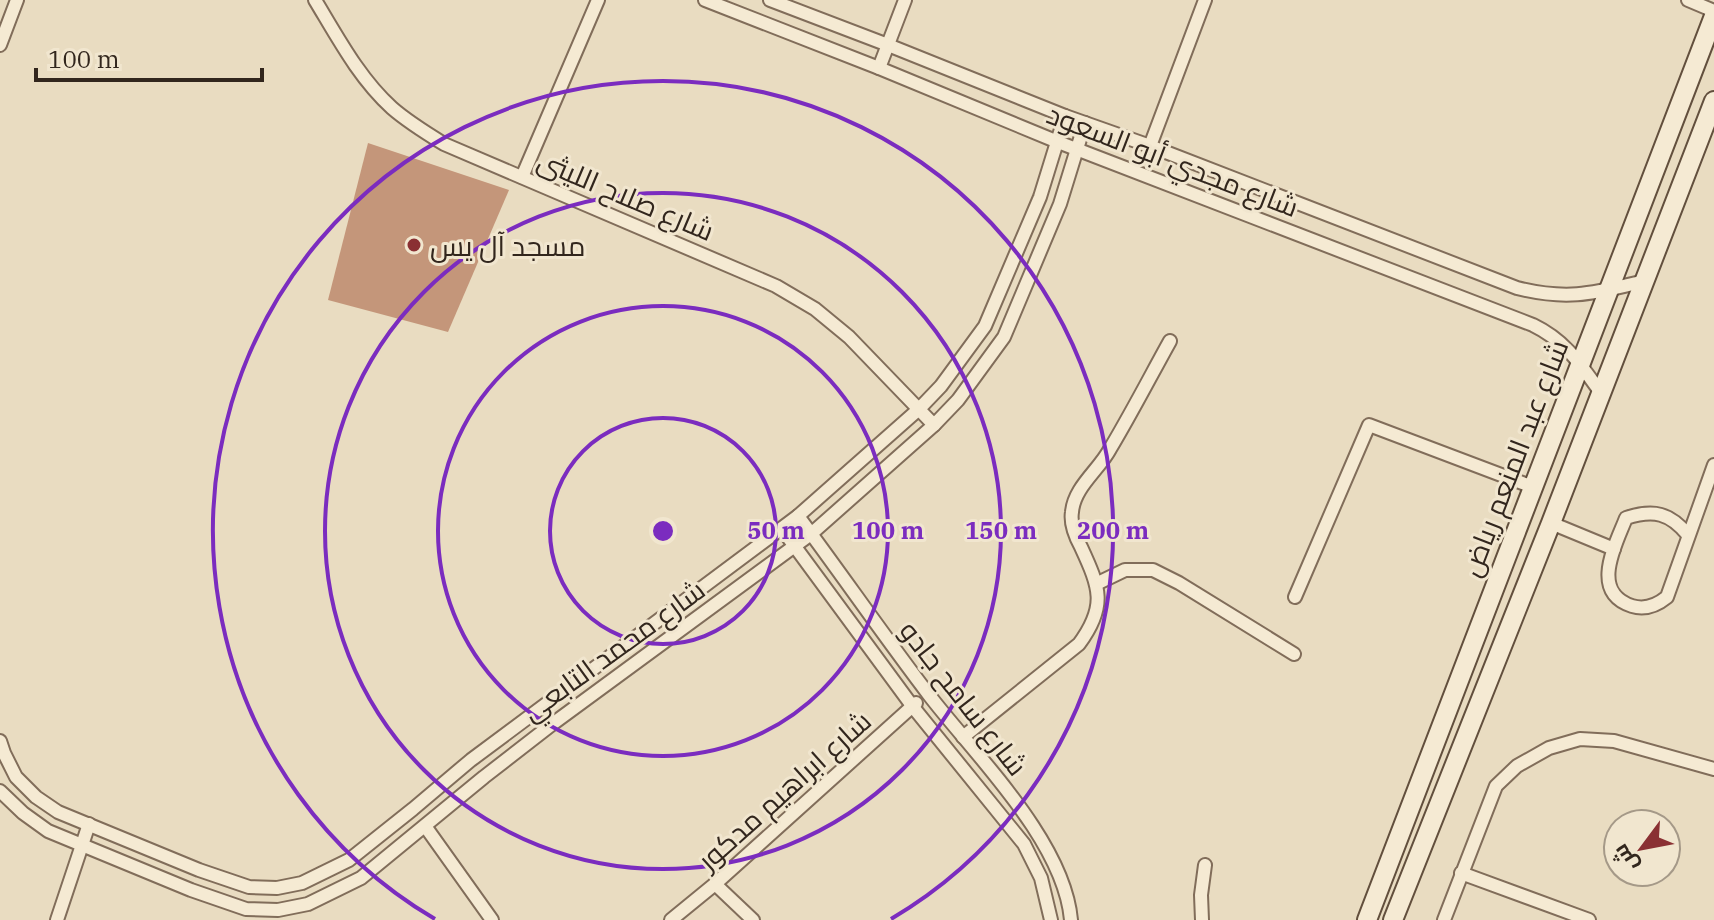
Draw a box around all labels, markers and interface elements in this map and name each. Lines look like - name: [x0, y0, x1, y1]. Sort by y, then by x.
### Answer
- scale bar: [36, 32, 262, 82]
- text: 100 m: [48, 43, 120, 75]
- street label: شارع مجدي أبو السعود: [1040, 95, 1304, 229]
- street label: شارع صلاح الليثى: [532, 141, 720, 250]
- place label: مسجد آل يس: [430, 227, 586, 264]
- marker: مسجد آل يس: [405, 236, 423, 254]
- street label: شارع عبد المنعم رياض: [1452, 334, 1578, 582]
- text: 50 m: [747, 514, 805, 546]
- text: 100 m: [852, 514, 924, 546]
- text: 150 m: [965, 514, 1037, 546]
- text: 200 m: [1077, 514, 1149, 546]
- centre of rings: [649, 517, 677, 545]
- street label: شارع محمد التابعي: [514, 571, 714, 732]
- street label: شارع سامح جادو: [891, 613, 1036, 784]
- street label: شارع ابراهيم مدكور: [688, 702, 880, 881]
- north arrow: [1602, 808, 1682, 888]
- text: ش: [1605, 839, 1644, 879]

